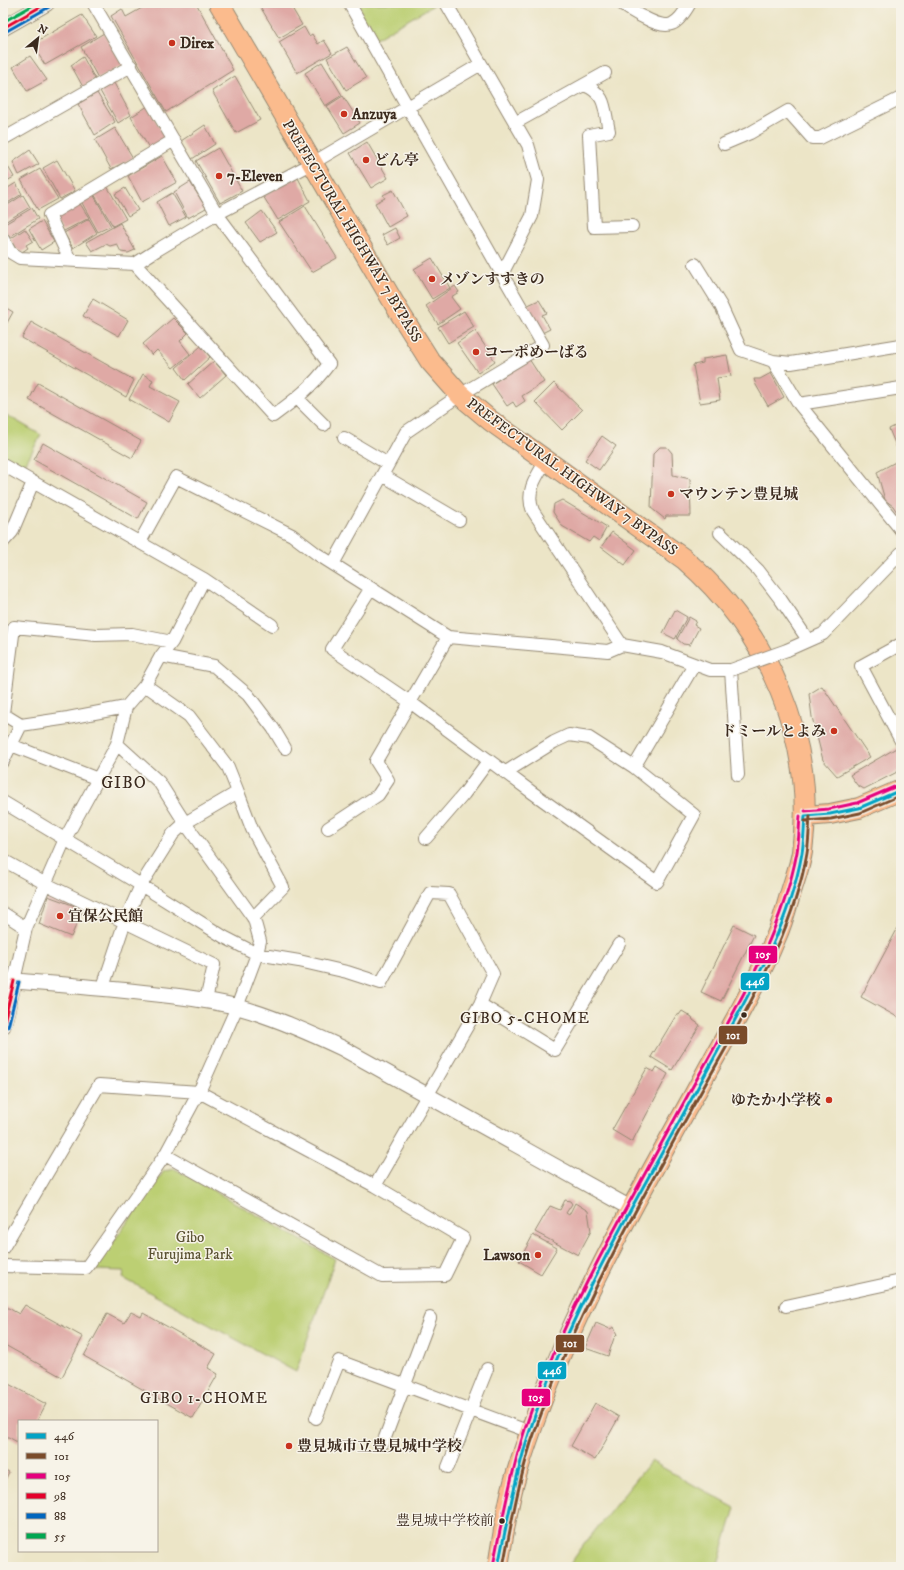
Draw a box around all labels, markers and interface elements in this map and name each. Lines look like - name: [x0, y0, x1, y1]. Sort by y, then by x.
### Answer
- north arrow: [18, 18, 58, 58]
- text: N: [35, 22, 50, 38]
- place label: Direx: [180, 34, 215, 53]
- marker: Direx: [167, 38, 177, 48]
- place label: Anzuya: [351, 105, 397, 124]
- marker: Anzuya: [339, 109, 349, 119]
- street label: PREFECTURAL HIGHWAY 7 BYPASS: [278, 116, 426, 346]
- place label: どん亭: [374, 151, 419, 170]
- marker: どん亭: [361, 155, 371, 165]
- place label: 7-Eleven: [227, 167, 283, 186]
- marker: 7-Eleven: [214, 171, 224, 181]
- place label: メゾンすすきの: [440, 270, 545, 289]
- marker: メゾンすすきの: [427, 274, 437, 284]
- place label: コーポめーばる: [484, 343, 589, 362]
- marker: コーポめーばる: [471, 347, 481, 357]
- street label: PREFECTURAL HIGHWAY 7 BYPASS: [463, 394, 681, 560]
- place label: マウンテン豊見城: [679, 485, 798, 504]
- marker: マウンテン豊見城: [666, 489, 676, 499]
- place label: ドミールとよみ: [721, 722, 826, 741]
- marker: ドミールとよみ: [829, 726, 839, 736]
- district label: GIBO: [101, 772, 147, 794]
- place label: 宜保公民館: [68, 907, 143, 926]
- marker: 宜保公民館: [55, 911, 65, 921]
- line badge: 105: [748, 945, 778, 964]
- text: 105: [755, 948, 771, 962]
- line badge: 446: [740, 972, 770, 991]
- text: 446: [745, 975, 765, 989]
- district label: GIBO 5-CHOME: [460, 1008, 590, 1028]
- unlabelled marker: [739, 1010, 749, 1020]
- line badge: 101: [718, 1025, 748, 1045]
- text: 101: [726, 1029, 740, 1043]
- place label: ゆたか小学校: [731, 1091, 821, 1110]
- marker: ゆたか小学校: [824, 1095, 834, 1105]
- park label: Gibo Furujima Park: [147, 1228, 233, 1264]
- place label: Lawson: [483, 1246, 530, 1265]
- marker: Lawson: [533, 1250, 543, 1260]
- line badge: 101: [555, 1334, 585, 1353]
- text: 101: [563, 1337, 577, 1351]
- line badge: 446: [537, 1361, 567, 1380]
- text: 446: [542, 1364, 562, 1378]
- district label: GIBO 1-CHOME: [140, 1388, 268, 1408]
- line badge: 105: [521, 1388, 551, 1407]
- text: 105: [528, 1391, 544, 1405]
- legend: [18, 1420, 158, 1552]
- text: 446: [54, 1429, 75, 1444]
- place label: 豊見城市立豊見城中学校: [297, 1437, 462, 1456]
- marker: 豊見城市立豊見城中学校: [284, 1441, 294, 1451]
- text: 101: [54, 1449, 69, 1464]
- text: 105: [54, 1469, 71, 1484]
- text: 98: [53, 1489, 66, 1504]
- text: 88: [54, 1509, 66, 1524]
- place label: 豊見城中学校前: [396, 1512, 494, 1530]
- marker: 豊見城中学校前: [497, 1516, 507, 1526]
- text: 55: [54, 1529, 66, 1544]

